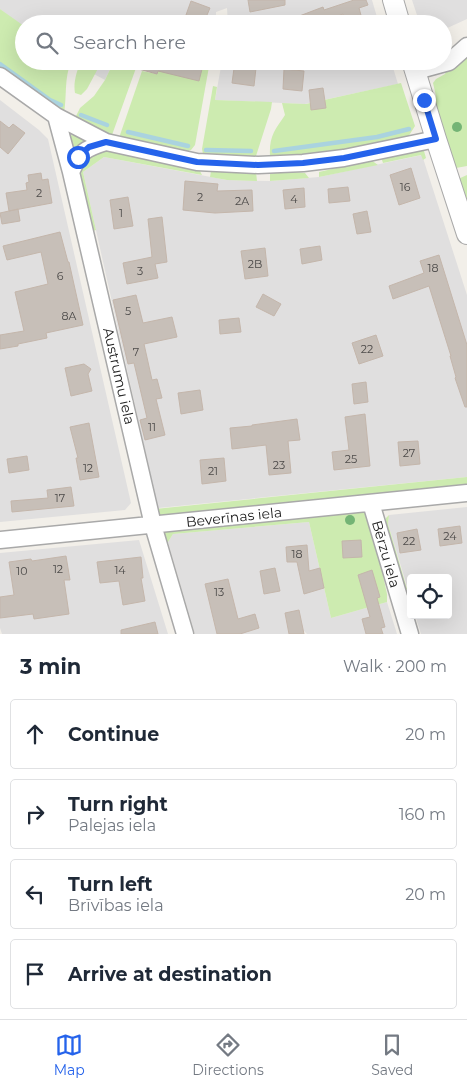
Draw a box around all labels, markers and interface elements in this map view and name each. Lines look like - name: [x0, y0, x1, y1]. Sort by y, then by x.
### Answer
- search box: [15, 15, 452, 70]
- icon: search: [33, 29, 61, 57]
- text: Search here: [73, 31, 186, 54]
- route end: [413, 89, 436, 112]
- route start: [67, 146, 90, 169]
- house number: 16: [400, 180, 411, 194]
- house number: 2: [36, 186, 42, 200]
- house number: 2: [197, 190, 203, 204]
- house number: 4: [290, 192, 298, 206]
- house number: 2A: [235, 194, 249, 208]
- house number: 1: [119, 206, 123, 220]
- house number: 2B: [248, 257, 262, 271]
- house number: 18: [428, 261, 439, 275]
- house number: 3: [137, 264, 143, 278]
- house number: 6: [57, 269, 64, 283]
- house number: 5: [125, 304, 131, 318]
- house number: 8A: [62, 309, 77, 323]
- street label: Austrumu iela: [99, 326, 139, 426]
- house number: 22: [361, 342, 373, 356]
- house number: 7: [133, 345, 139, 359]
- house number: 11: [148, 420, 156, 434]
- house number: 27: [403, 446, 415, 460]
- house number: 25: [345, 452, 357, 466]
- house number: 23: [273, 458, 285, 472]
- house number: 12: [83, 461, 93, 475]
- house number: 21: [208, 464, 218, 478]
- house number: 17: [55, 491, 65, 505]
- street label: Beverīnas iela: [185, 503, 283, 531]
- street label: Bērzu iela: [368, 518, 404, 590]
- house number: 24: [443, 529, 457, 543]
- house number: 22: [403, 534, 415, 548]
- house number: 18: [292, 547, 303, 561]
- house number: 12: [53, 562, 63, 576]
- house number: 14: [114, 563, 126, 577]
- house number: 10: [16, 564, 28, 578]
- map controls: [407, 574, 452, 619]
- button: locate: [407, 574, 452, 619]
- house number: 13: [214, 585, 224, 599]
- text: 3 min: [20, 654, 81, 679]
- text: Walk · 200 m: [343, 657, 447, 676]
- icon: ahead: [21, 720, 49, 748]
- text: Continue: [68, 723, 159, 746]
- text: 20 m: [405, 725, 446, 744]
- text: Turn right: [68, 793, 168, 816]
- icon: right: [21, 800, 49, 828]
- text: 160 m: [399, 805, 446, 824]
- text: Palejas iela: [68, 816, 156, 835]
- text: Turn left: [68, 873, 153, 896]
- icon: left: [21, 880, 49, 908]
- text: 20 m: [405, 885, 446, 904]
- text: Brīvības iela: [68, 896, 164, 915]
- icon: arrive: [21, 960, 49, 988]
- text: Arrive at destination: [68, 963, 272, 986]
- tab: Map: [54, 1031, 85, 1079]
- tab: Directions: [192, 1031, 264, 1079]
- tab: Saved: [371, 1031, 413, 1079]

